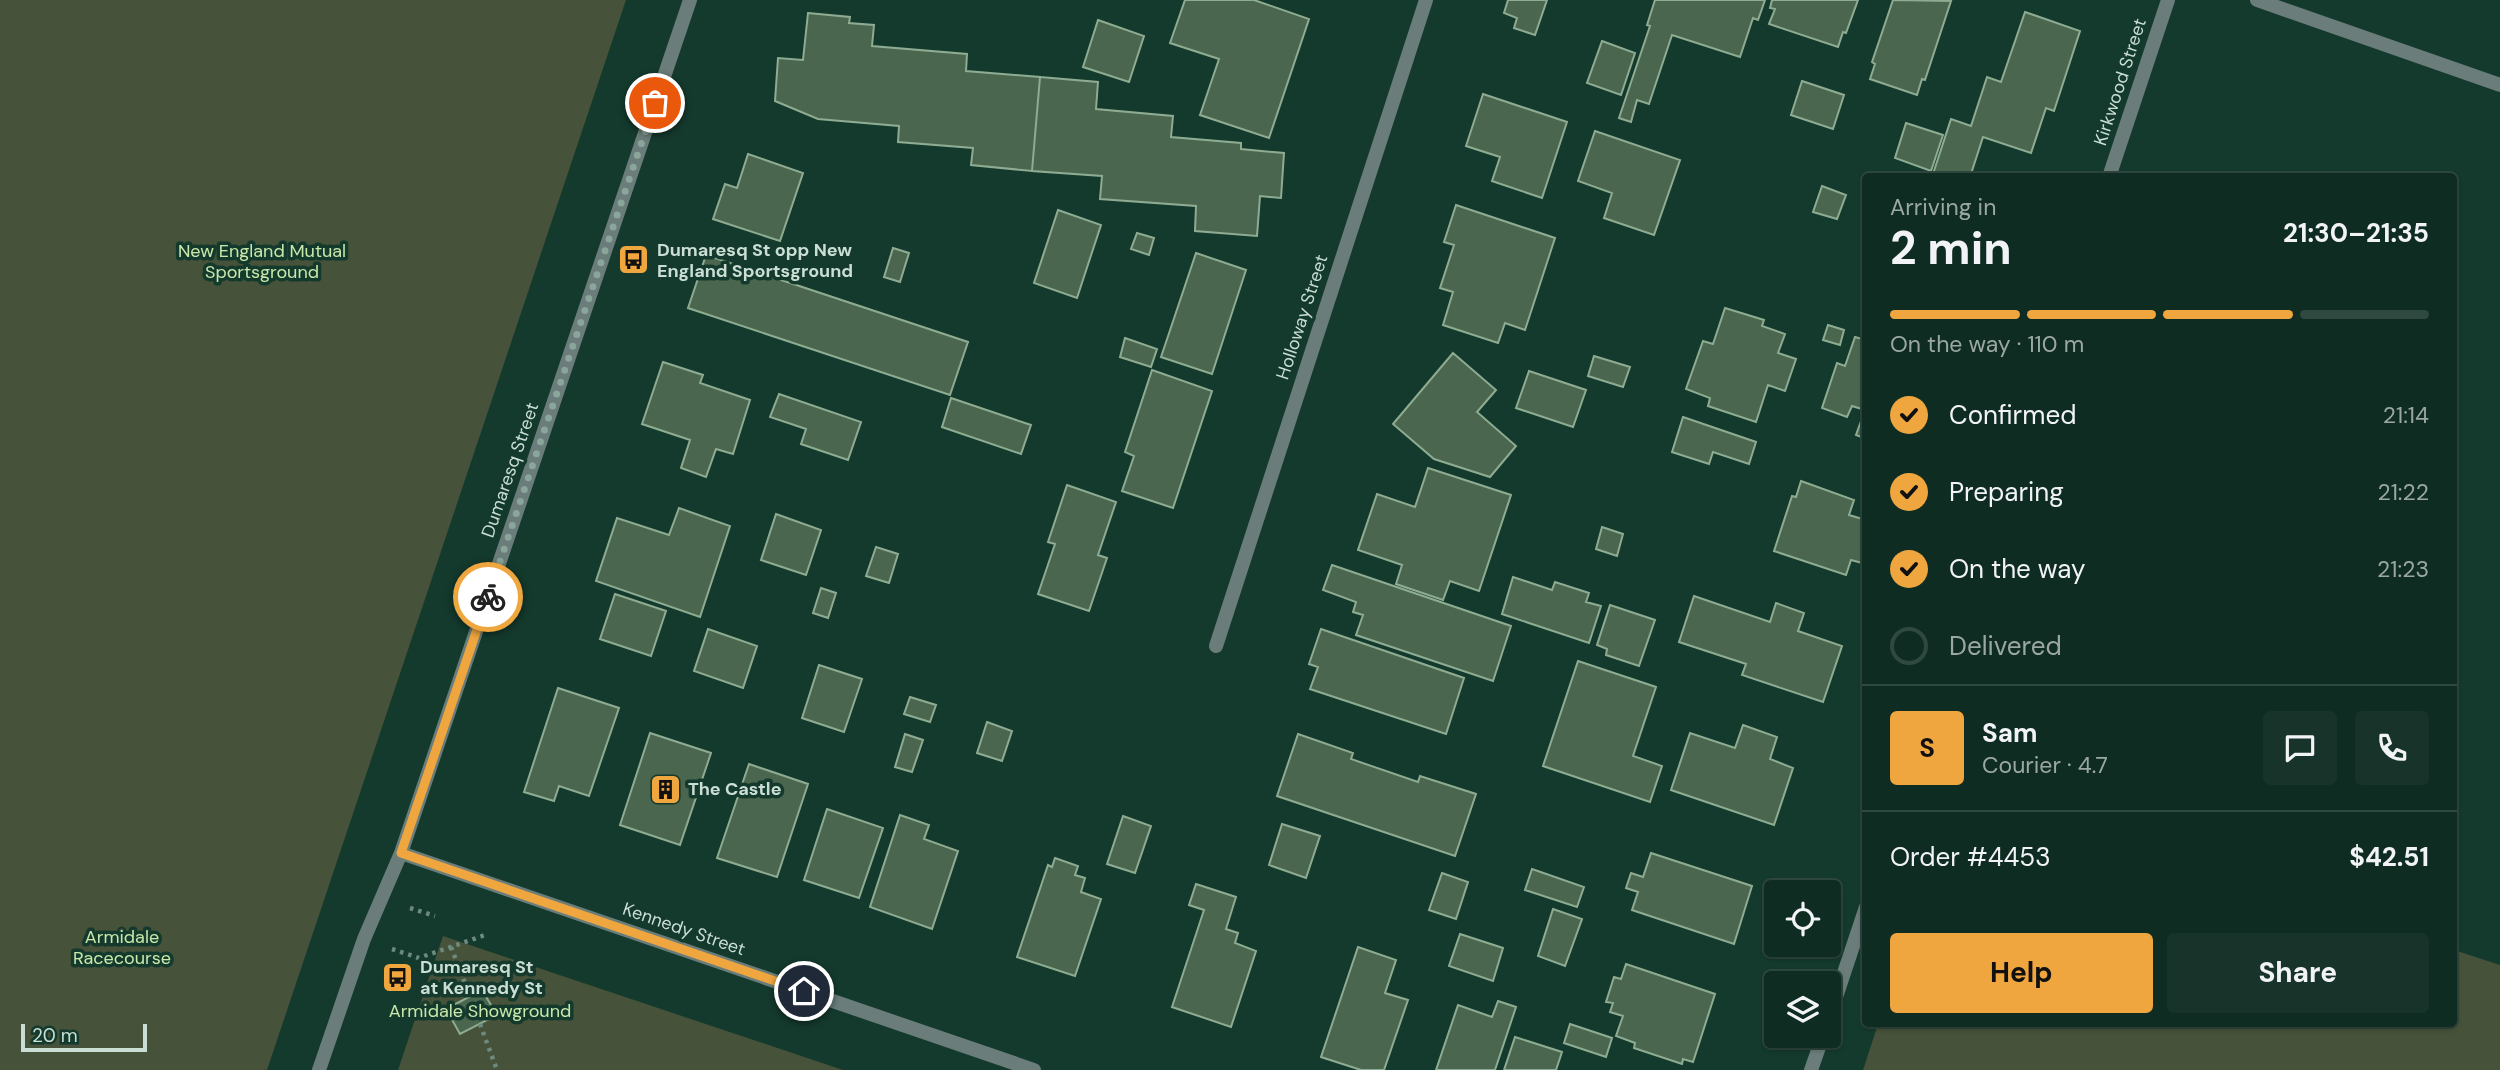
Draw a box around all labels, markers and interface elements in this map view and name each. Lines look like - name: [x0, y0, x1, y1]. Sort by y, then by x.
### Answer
- street label: Kirkwood Street: [2088, 15, 2152, 149]
- pin: [625, 73, 685, 133]
- icon: bag: [636, 84, 674, 122]
- text: Arriving in: [1890, 192, 1996, 222]
- text: 21:30–21:35: [2283, 216, 2429, 250]
- text: 2 min: [1890, 218, 2012, 278]
- place label: Dumaresq St opp New England Sportsground: [657, 238, 853, 283]
- park label: New England Mutual Sportsground: [178, 239, 346, 284]
- bus stop icon: Dumaresq St opp New England Sportsground: [617, 243, 651, 277]
- street label: Holloway Street: [1270, 251, 1334, 383]
- text: On the way · 110 m: [1890, 329, 2084, 359]
- icon: check: [1890, 396, 1928, 434]
- text: Confirmed: [1949, 398, 2076, 432]
- street label: Dumaresq Street: [476, 399, 544, 541]
- text: 21:14: [2383, 400, 2429, 430]
- icon: check: [1890, 473, 1928, 511]
- text: Preparing: [1949, 475, 2064, 509]
- text: 21:22: [2377, 477, 2429, 507]
- icon: check: [1890, 550, 1928, 588]
- text: On the way: [1949, 552, 2085, 586]
- text: 21:23: [2377, 554, 2429, 584]
- courier: [453, 562, 523, 632]
- icon: bike: [469, 578, 507, 616]
- text: Delivered: [1949, 629, 2062, 663]
- button: chat: [2263, 711, 2337, 785]
- button: phone: [2355, 711, 2429, 785]
- text: Sam: [1982, 716, 2037, 750]
- text: S: [1919, 731, 1935, 765]
- text: Courier · 4.7: [1982, 750, 2108, 780]
- building icon: The Castle: [648, 772, 682, 806]
- place label: The Castle: [688, 777, 782, 801]
- text: Order #4453: [1890, 840, 2051, 874]
- text: $42.51: [2349, 840, 2429, 874]
- map controls: [1764, 880, 1841, 1048]
- button: locate: [1764, 880, 1841, 957]
- street label: Kennedy Street: [620, 897, 748, 961]
- park label: Armidale Racecourse: [73, 925, 171, 970]
- button: Help: [1890, 933, 2153, 1013]
- button: Share: [2167, 933, 2429, 1013]
- place label: Dumaresq St at Kennedy St: [420, 955, 543, 1000]
- bus stop icon: Dumaresq St at Kennedy St: [380, 960, 414, 994]
- pin: [774, 961, 834, 1021]
- button: layers: [1764, 971, 1841, 1048]
- icon: home: [785, 972, 823, 1010]
- park label: Armidale Showground: [389, 999, 571, 1023]
- scale bar: [21, 1021, 147, 1053]
- text: 20 m: [32, 1023, 78, 1048]

